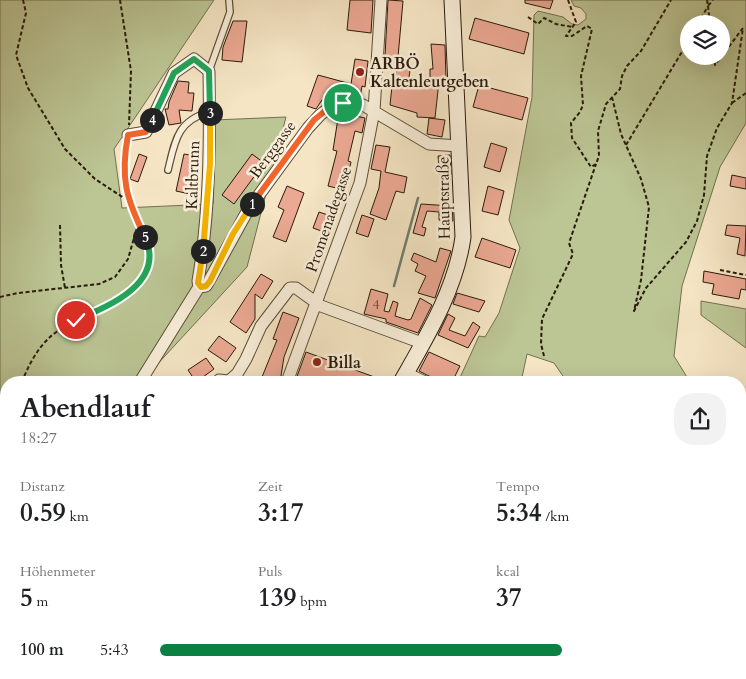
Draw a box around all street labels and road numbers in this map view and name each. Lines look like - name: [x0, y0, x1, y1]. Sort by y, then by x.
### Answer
- street label: Berggasse: [244, 116, 301, 183]
- street label: Kaltbrunn: [181, 140, 205, 210]
- street label: Hauptstraße: [432, 156, 456, 239]
- street label: Promenadegasse: [301, 164, 357, 275]

